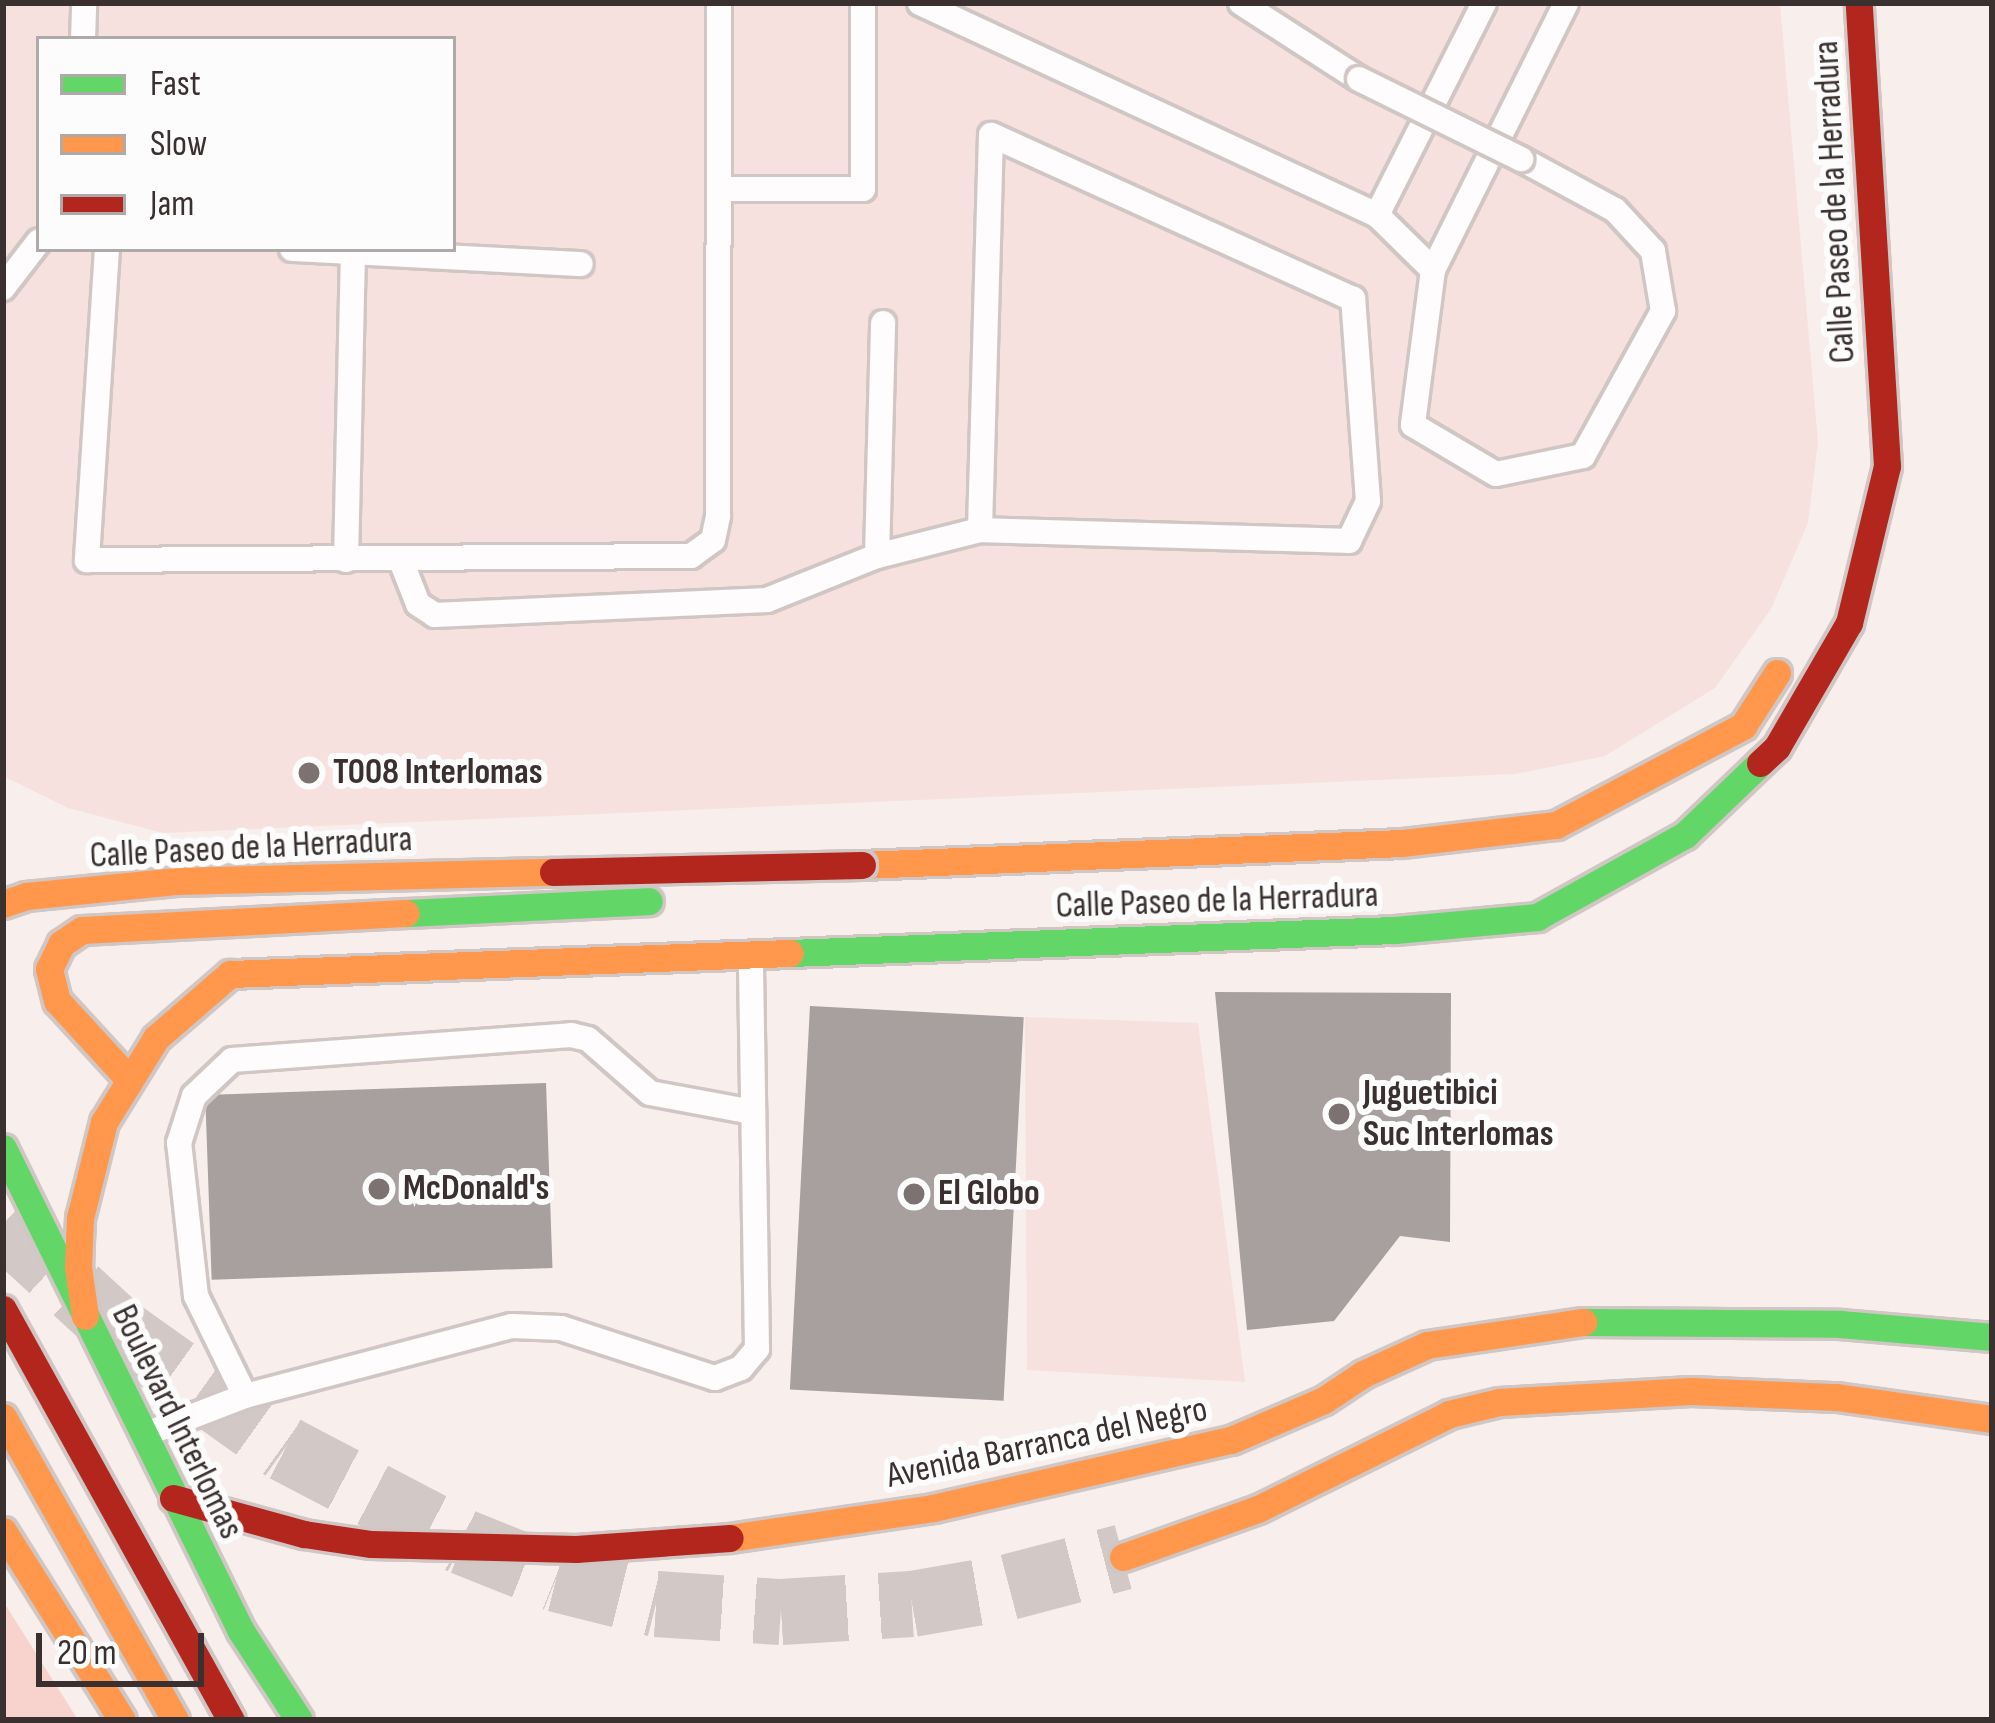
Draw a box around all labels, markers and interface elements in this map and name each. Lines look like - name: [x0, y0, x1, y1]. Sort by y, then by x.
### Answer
- legend: [36, 36, 456, 252]
- street label: Calle Paseo de la Herradura: [1805, 40, 1865, 364]
- text: Fast: [150, 63, 201, 106]
- text: Slow: [150, 123, 207, 166]
- text: Jam: [150, 183, 194, 226]
- place label: T008 Interlomas: [333, 751, 542, 795]
- marker: T008 Interlomas: [296, 760, 322, 786]
- street label: Calle Paseo de la Herradura: [89, 818, 413, 878]
- street label: Calle Paseo de la Herradura: [1055, 874, 1379, 928]
- place label: Juguetibici Suc Interlomas: [1363, 1071, 1554, 1156]
- marker: Juguetibici Suc Interlomas: [1326, 1101, 1352, 1127]
- place label: McDonald's: [403, 1167, 549, 1211]
- place label: El Globo: [938, 1172, 1040, 1216]
- marker: McDonald's: [366, 1176, 392, 1202]
- marker: El Globo: [901, 1181, 927, 1207]
- street label: Boulevard Interlomas: [102, 1298, 252, 1546]
- street label: Avenida Barranca del Negro: [883, 1388, 1211, 1498]
- scale bar: [42, 1609, 210, 1683]
- text: 20 m: [57, 1632, 117, 1675]

